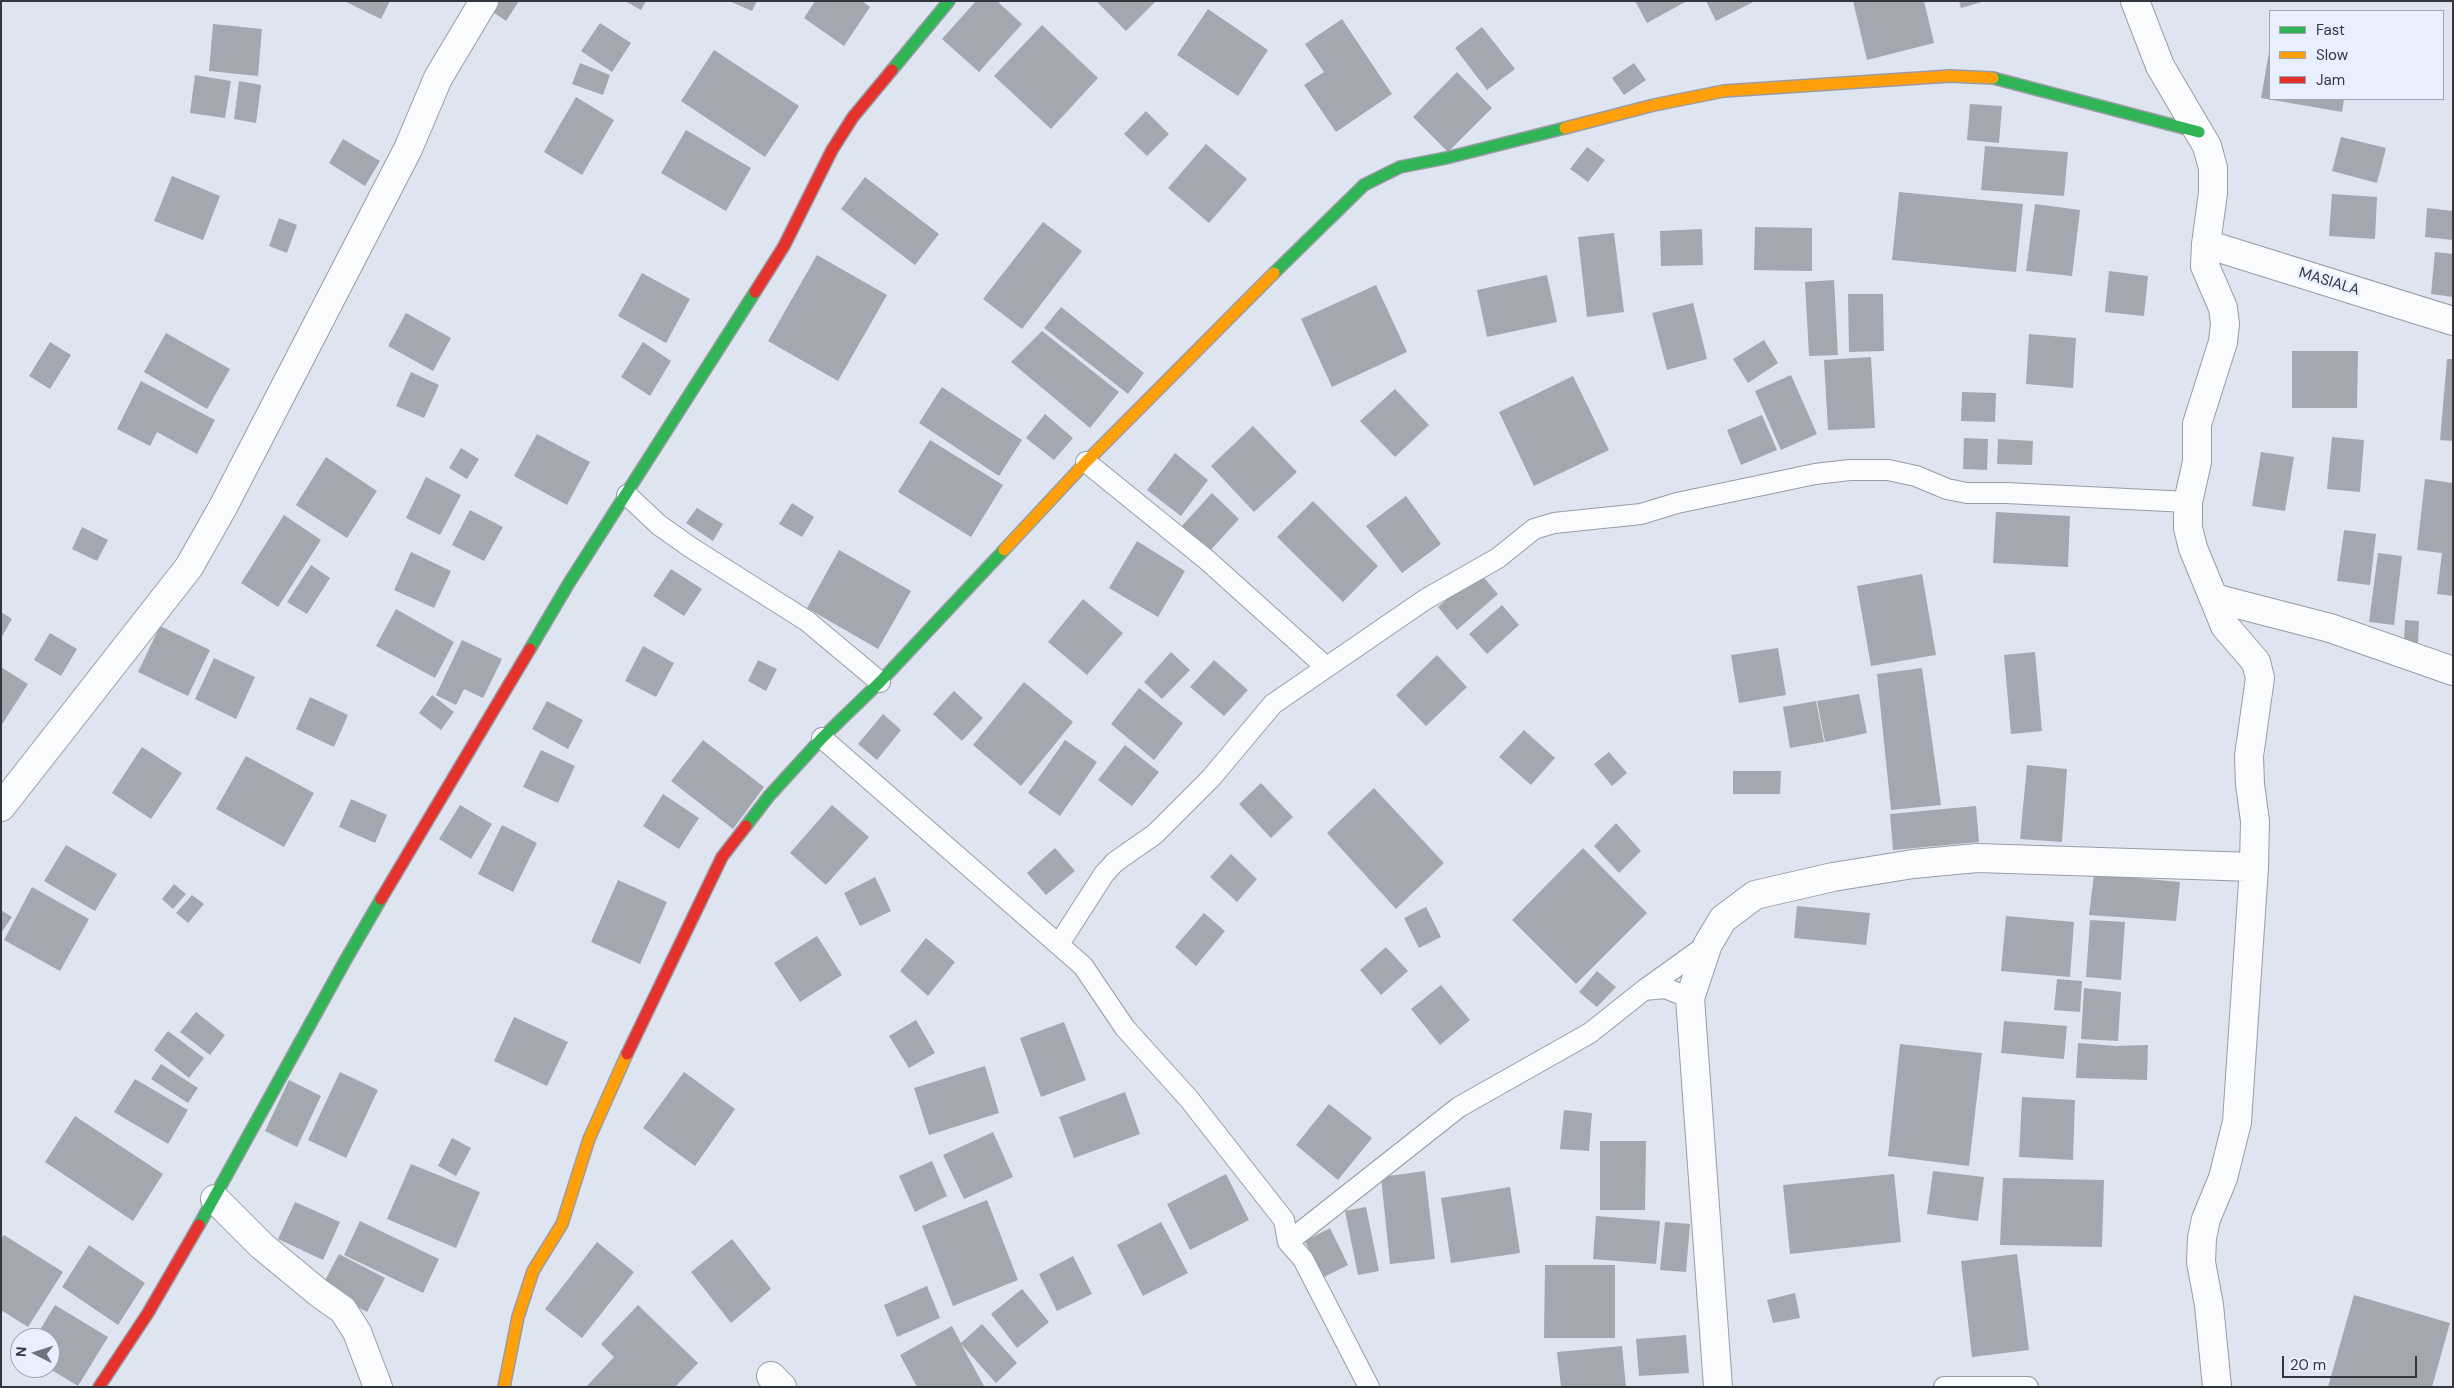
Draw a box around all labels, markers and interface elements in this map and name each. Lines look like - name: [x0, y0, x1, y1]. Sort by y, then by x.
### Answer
- legend: [2269, 10, 2444, 100]
- text: Fast: [2316, 20, 2345, 40]
- text: Slow: [2316, 45, 2348, 65]
- text: Jam: [2316, 70, 2345, 90]
- street label: MASIALA: [2296, 264, 2362, 300]
- north arrow: [10, 1328, 60, 1378]
- text: N: [12, 1346, 30, 1358]
- scale bar: [2284, 1346, 2419, 1378]
- text: 20 m: [2290, 1355, 2326, 1375]

